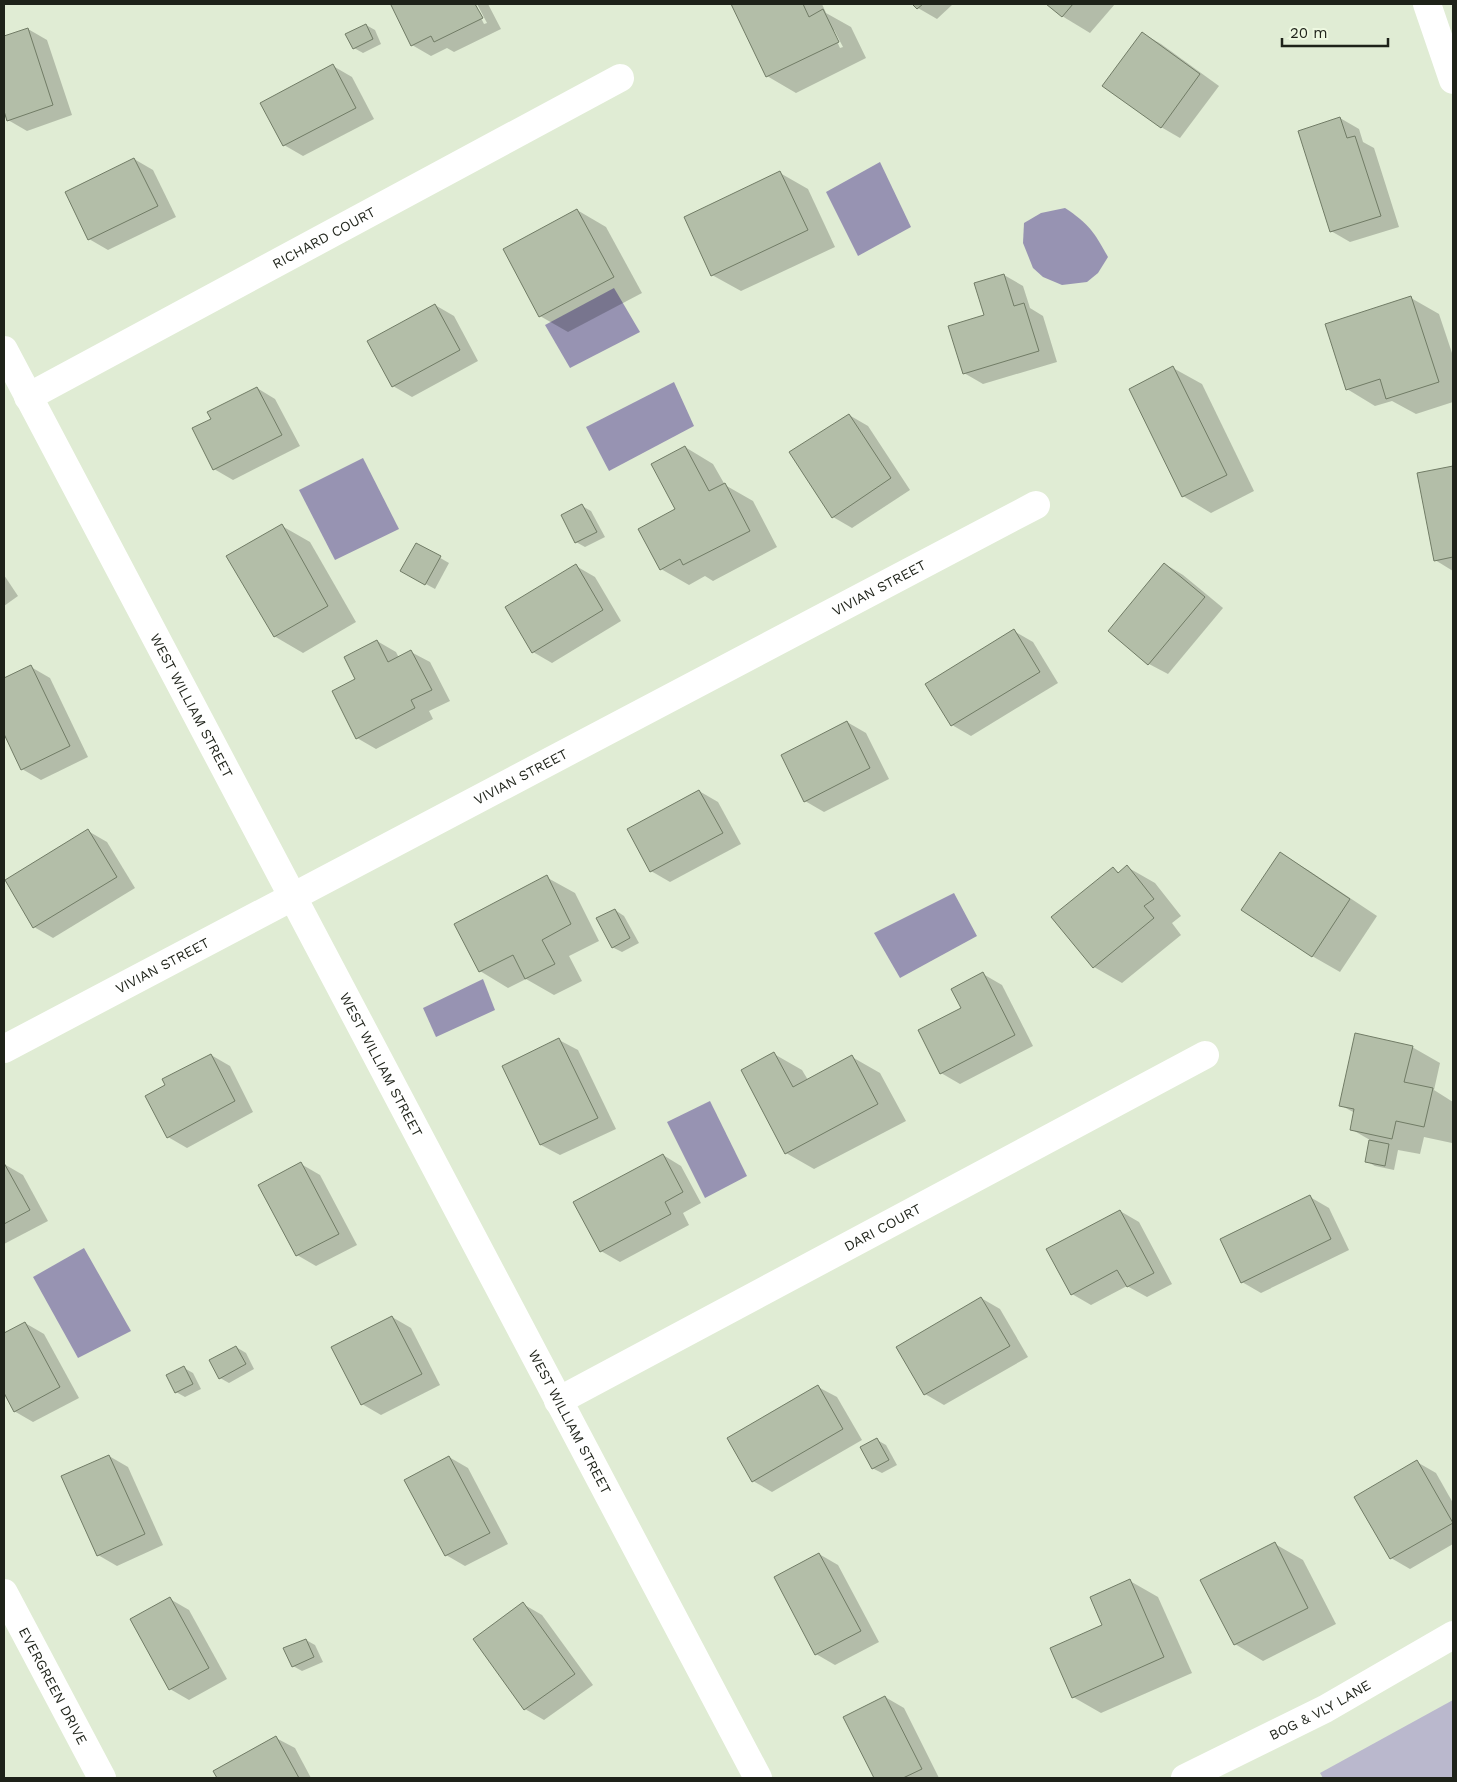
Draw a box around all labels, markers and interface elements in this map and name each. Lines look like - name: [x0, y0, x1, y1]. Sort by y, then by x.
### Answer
- scale bar: [1282, 15, 1388, 47]
- text: 20 m: [1290, 24, 1328, 42]
- street label: RICHARD COURT: [270, 203, 378, 272]
- street label: VIVIAN STREET: [829, 556, 929, 619]
- street label: WEST WILLIAM STREET: [147, 631, 237, 781]
- street label: VIVIAN STREET: [471, 745, 571, 808]
- street label: VIVIAN STREET: [113, 934, 212, 997]
- street label: WEST WILLIAM STREET: [337, 990, 426, 1140]
- street label: DARI COURT: [841, 1200, 924, 1255]
- street label: WEST WILLIAM STREET: [525, 1347, 615, 1497]
- street label: EVERGREEN DRIVE: [16, 1625, 91, 1747]
- street label: BOG & VLY LANE: [1266, 1676, 1373, 1743]

